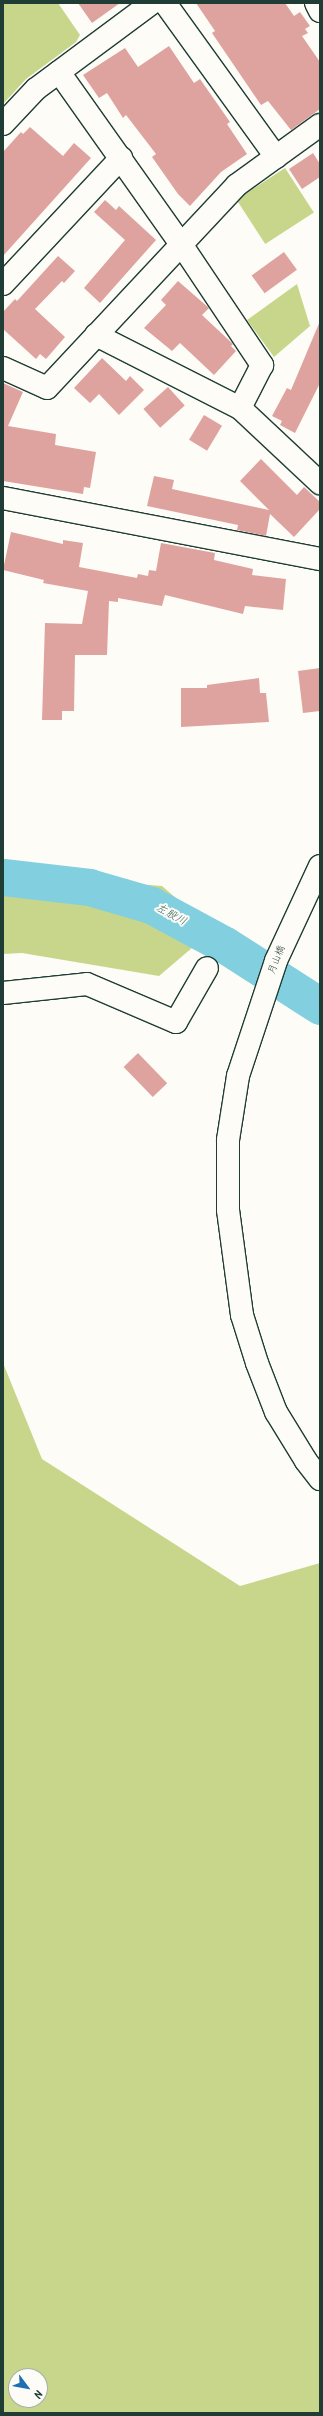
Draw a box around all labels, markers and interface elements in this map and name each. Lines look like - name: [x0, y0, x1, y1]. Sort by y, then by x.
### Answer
- water label: 左股川: [153, 901, 189, 929]
- street label: 月山橋: [266, 944, 288, 976]
- north arrow: [8, 2368, 48, 2408]
- text: N: [28, 2386, 47, 2402]

